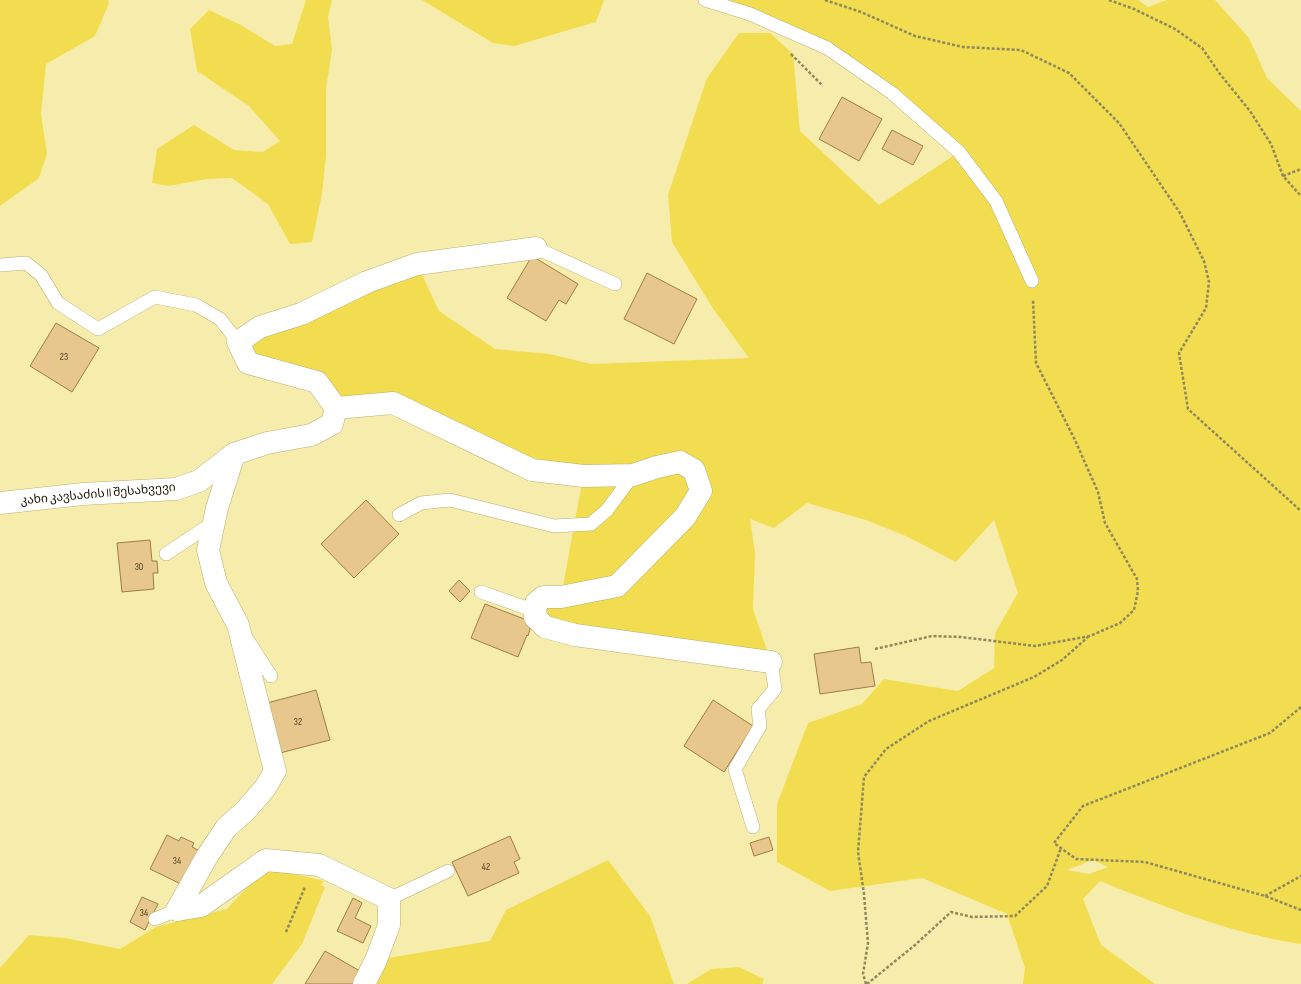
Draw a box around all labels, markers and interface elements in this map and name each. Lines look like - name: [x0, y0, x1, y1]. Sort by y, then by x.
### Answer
- house number: 23: [60, 351, 68, 363]
- street label: კახი კავსაძის II შესახვევი: [20, 480, 176, 508]
- house number: 30: [135, 561, 143, 573]
- house number: 32: [294, 716, 302, 728]
- house number: 34: [173, 855, 181, 867]
- house number: 42: [482, 861, 490, 873]
- house number: 34: [140, 907, 148, 919]

